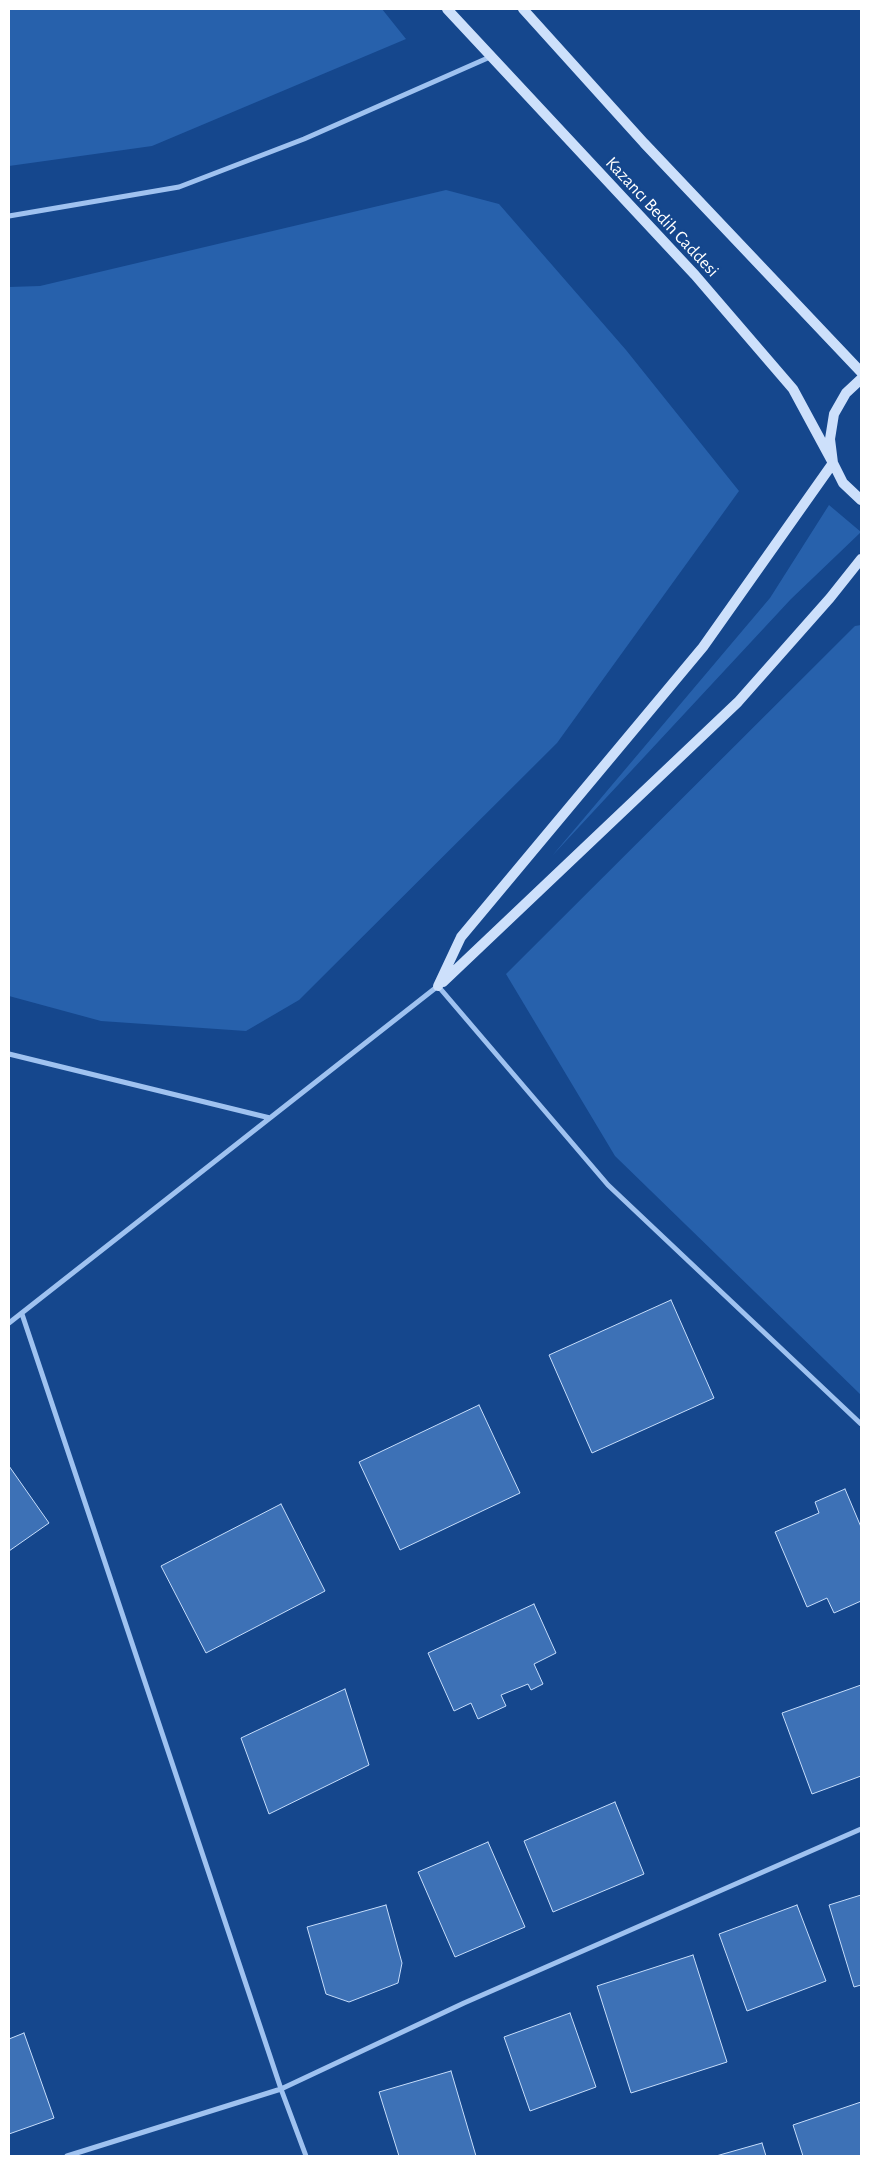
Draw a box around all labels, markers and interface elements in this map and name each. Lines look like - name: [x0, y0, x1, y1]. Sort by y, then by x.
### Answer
- street label: Kazancı Bedih Caddesi: [601, 152, 723, 282]

